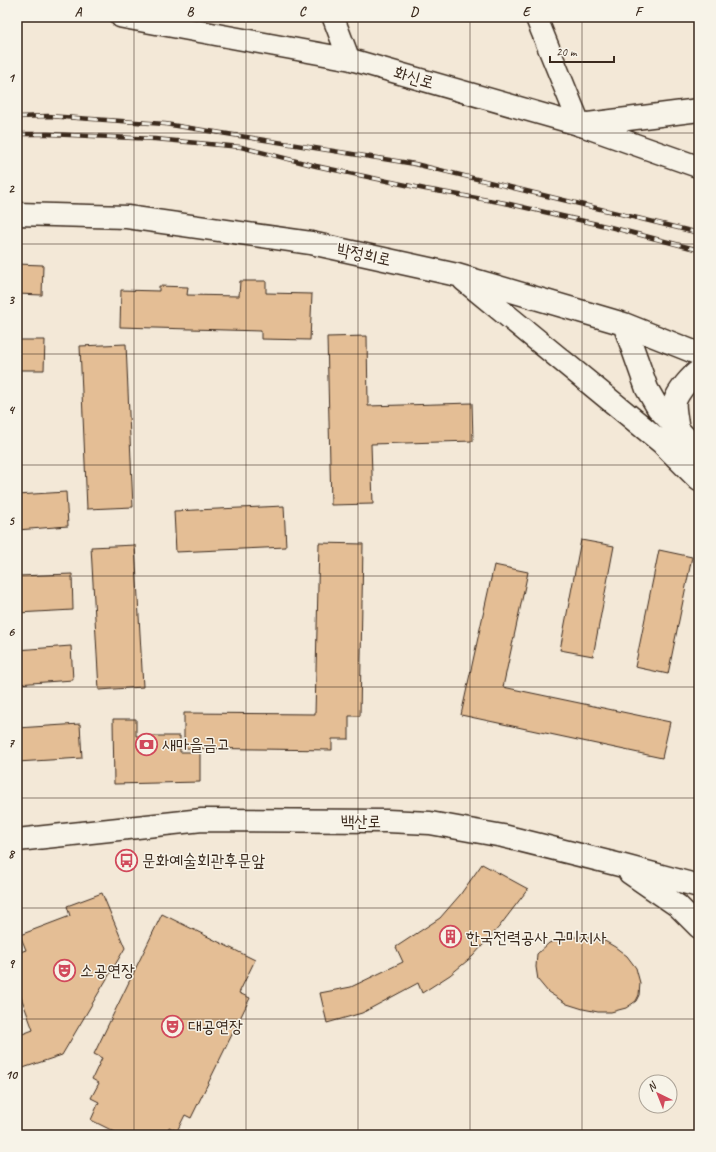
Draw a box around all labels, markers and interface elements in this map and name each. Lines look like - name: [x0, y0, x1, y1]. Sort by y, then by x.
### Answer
- text: A: [75, 4, 83, 20]
- text: B: [187, 4, 195, 20]
- text: C: [299, 4, 307, 20]
- text: D: [410, 4, 419, 20]
- text: E: [523, 4, 532, 20]
- text: F: [635, 4, 644, 20]
- scale bar: [550, 38, 614, 64]
- text: 20 m: [556, 44, 578, 60]
- street label: 화신로: [391, 62, 436, 93]
- text: 1: [8, 70, 16, 86]
- text: 2: [8, 181, 15, 197]
- street label: 박정희로: [335, 239, 393, 270]
- text: 3: [8, 292, 15, 308]
- text: 4: [8, 402, 16, 418]
- text: 5: [8, 513, 15, 529]
- text: 6: [8, 624, 15, 640]
- bank icon: 새마을금고: [134, 731, 160, 757]
- place label: 새마을금고: [162, 734, 230, 755]
- text: 7: [8, 735, 15, 751]
- street label: 백산로: [340, 811, 382, 832]
- text: 8: [8, 846, 16, 862]
- bus stop icon: 문화예술회관후문앞: [113, 847, 139, 873]
- place label: 문화예술회관후문앞: [142, 850, 265, 871]
- building icon: 한국전력공사 구미지사: [438, 924, 464, 950]
- place label: 한국전력공사 구미지사: [466, 927, 607, 948]
- text: 9: [8, 956, 15, 972]
- theatre icon: 소공연장: [52, 957, 78, 983]
- place label: 소공연장: [80, 960, 135, 981]
- theatre icon: 대공연장: [159, 1013, 185, 1039]
- place label: 대공연장: [188, 1016, 243, 1037]
- text: 10: [5, 1067, 18, 1083]
- north arrow: [638, 1074, 678, 1114]
- text: N: [644, 1078, 660, 1094]

